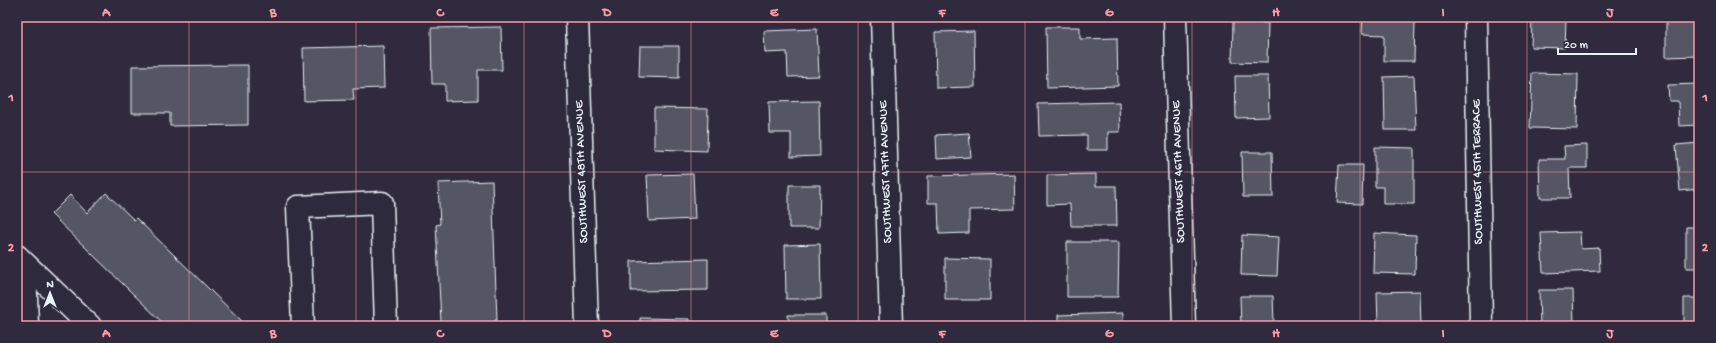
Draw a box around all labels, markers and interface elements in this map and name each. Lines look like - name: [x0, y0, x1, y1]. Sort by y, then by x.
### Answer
- text: A: [101, 6, 111, 21]
- text: B: [269, 6, 278, 21]
- text: C: [435, 6, 445, 21]
- text: D: [602, 6, 612, 21]
- text: E: [770, 6, 779, 21]
- text: F: [938, 6, 947, 21]
- text: G: [1105, 6, 1114, 21]
- text: H: [1272, 6, 1280, 21]
- text: I: [1441, 6, 1445, 21]
- text: J: [1606, 6, 1615, 21]
- scale bar: [1558, 30, 1636, 56]
- text: 20 m: [1564, 39, 1589, 53]
- text: 1: [7, 91, 14, 106]
- text: 1: [1701, 91, 1708, 106]
- street label: SOUTHWEST 45TH TERRACE: [1469, 98, 1487, 245]
- street label: SOUTHWEST 48TH AVENUE: [572, 99, 592, 244]
- street label: SOUTHWEST 47TH AVENUE: [876, 100, 896, 243]
- street label: SOUTHWEST 46TH AVENUE: [1169, 100, 1189, 243]
- text: 2: [8, 241, 15, 256]
- text: 2: [1702, 241, 1709, 256]
- north arrow: [30, 273, 70, 313]
- text: N: [46, 279, 54, 291]
- text: A: [101, 327, 111, 342]
- text: B: [269, 327, 278, 342]
- text: C: [435, 327, 445, 342]
- text: D: [602, 327, 612, 342]
- text: E: [770, 327, 779, 342]
- text: F: [938, 327, 947, 342]
- text: G: [1105, 327, 1114, 342]
- text: H: [1272, 327, 1280, 342]
- text: I: [1441, 327, 1445, 342]
- text: J: [1606, 327, 1615, 342]

